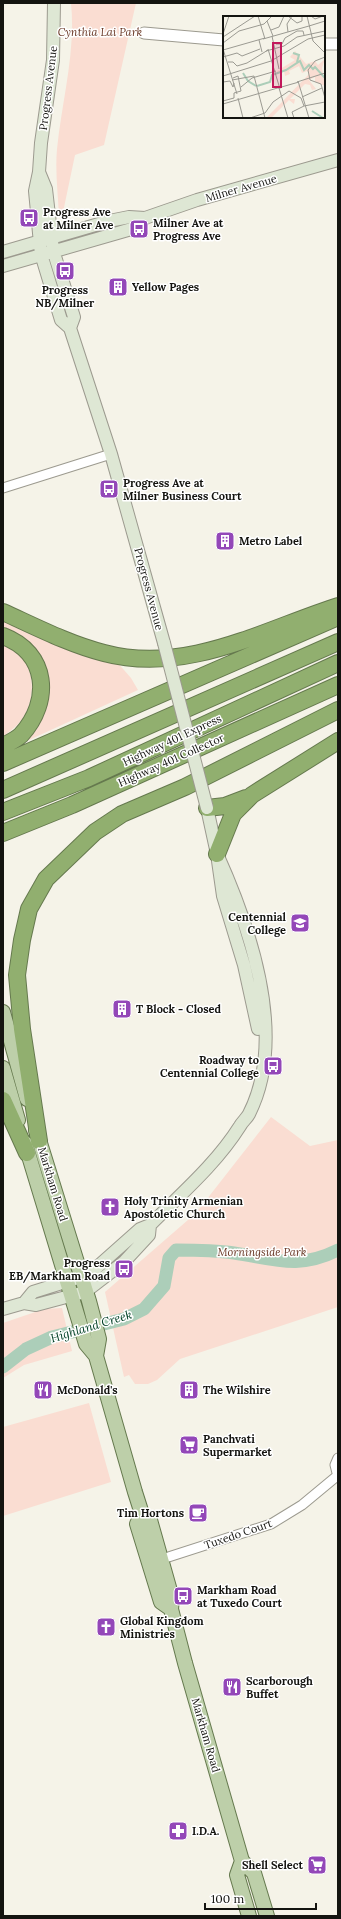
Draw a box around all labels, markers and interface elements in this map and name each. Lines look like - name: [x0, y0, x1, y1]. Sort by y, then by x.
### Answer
- inset map: [223, 16, 325, 118]
- park label: Cynthia Lai Park: [58, 25, 143, 39]
- street label: Progress Avenue: [36, 45, 60, 131]
- street label: Milner Avenue: [204, 171, 278, 205]
- place label: Progress Ave at Milner Ave: [43, 205, 113, 232]
- bus stop icon: Progress Ave at Milner Ave: [18, 207, 40, 229]
- place label: Milner Ave at Progress Ave: [153, 216, 224, 243]
- bus stop icon: Milner Ave at Progress Ave: [128, 218, 150, 240]
- bus stop icon: Progress NB/Milner: [54, 260, 76, 282]
- building icon: Yellow Pages: [107, 276, 129, 298]
- place label: Yellow Pages: [132, 280, 199, 294]
- place label: Progress NB/Milner: [36, 283, 95, 311]
- place label: Progress Ave at Milner Business Court: [123, 476, 242, 503]
- bus stop icon: Progress Ave at Milner Business Court: [98, 478, 120, 500]
- building icon: Metro Label: [214, 530, 236, 552]
- place label: Metro Label: [239, 534, 303, 548]
- street label: Progress Avenue: [131, 546, 167, 632]
- street label: Highway 401 Express: [120, 711, 224, 769]
- street label: Highway 401 Collector: [116, 730, 226, 790]
- place label: Centennial College: [228, 910, 287, 937]
- school or university icon: Centennial College: [289, 912, 311, 934]
- building icon: T Block - Closed: [111, 998, 133, 1020]
- place label: T Block - Closed: [136, 1002, 222, 1016]
- place label: Roadway to Centennial College: [160, 1053, 259, 1080]
- bus stop icon: Roadway to Centennial College: [262, 1055, 284, 1077]
- street label: Markham Road: [35, 1145, 71, 1223]
- place label: Holy Trinity Armenian Apostoletic Church: [124, 1194, 243, 1221]
- church icon: Holy Trinity Armenian Apostoletic Church: [99, 1196, 121, 1218]
- park label: Morningside Park: [217, 1245, 307, 1259]
- place label: Progress EB/Markham Road: [9, 1256, 110, 1284]
- bus stop icon: Progress EB/Markham Road: [113, 1258, 135, 1280]
- water label: Highland Creek: [48, 1306, 134, 1346]
- restaurant icon: McDonald's: [32, 1379, 54, 1401]
- building icon: The Wilshire: [178, 1379, 200, 1401]
- place label: McDonald's: [57, 1383, 118, 1397]
- place label: The Wilshire: [203, 1383, 271, 1397]
- place label: Panchvati Supermarket: [203, 1432, 272, 1459]
- supermarket icon: Panchvati Supermarket: [178, 1434, 200, 1456]
- cafe icon: Tim Hortons: [187, 1502, 209, 1524]
- place label: Tim Hortons: [117, 1506, 184, 1520]
- street label: Tuxedo Court: [202, 1516, 274, 1552]
- place label: Markham Road at Tuxedo Court: [197, 1583, 282, 1610]
- bus stop icon: Markham Road at Tuxedo Court: [172, 1585, 194, 1607]
- place label: Global Kingdom Ministries: [120, 1614, 204, 1641]
- church icon: Global Kingdom Ministries: [95, 1616, 117, 1638]
- place label: Scarborough Buffet: [246, 1674, 313, 1701]
- restaurant icon: Scarborough Buffet: [221, 1676, 243, 1698]
- street label: Markham Road: [189, 1696, 223, 1774]
- pharmacy icon: I.D.A.: [167, 1820, 189, 1842]
- place label: I.D.A.: [192, 1824, 220, 1838]
- supermarket icon: Shell Select: [306, 1854, 328, 1876]
- place label: Shell Select: [242, 1858, 303, 1872]
- scale bar: [205, 1885, 316, 1911]
- text: 100 m: [211, 1891, 244, 1906]

